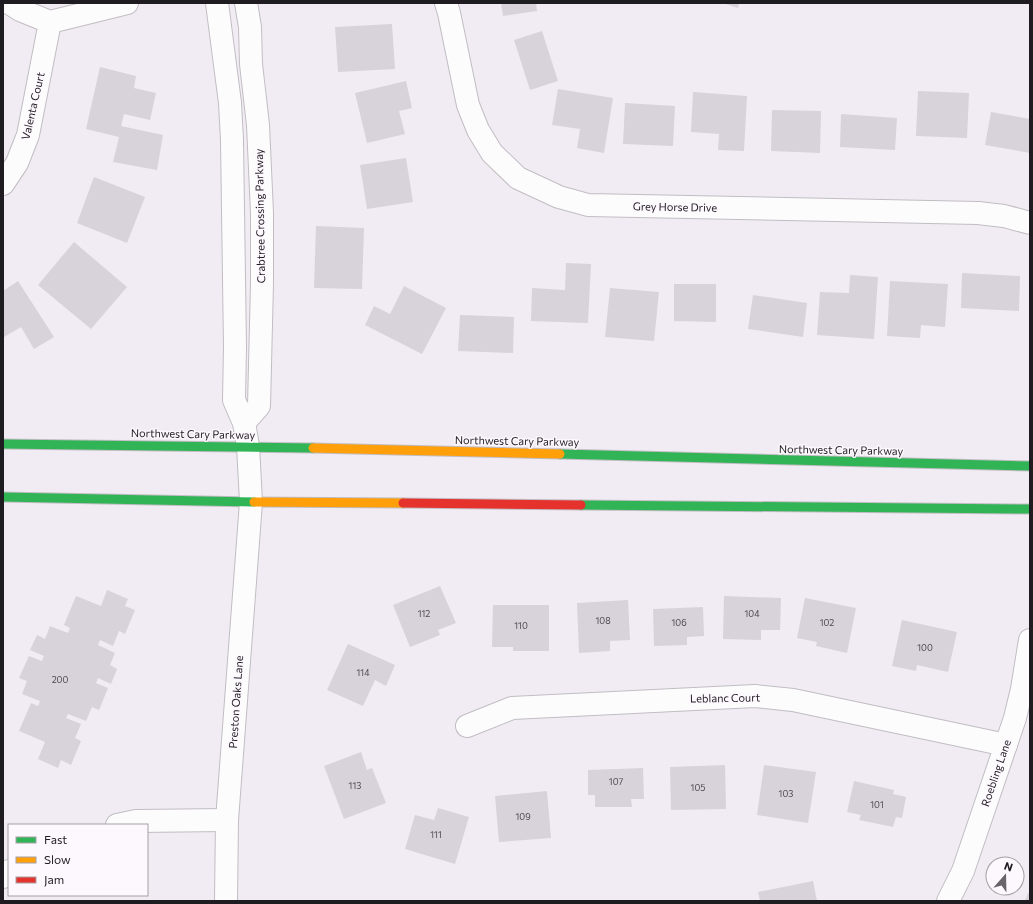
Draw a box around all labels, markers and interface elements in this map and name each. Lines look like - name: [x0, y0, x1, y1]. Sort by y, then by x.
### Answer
- street label: Valenta Court: [18, 70, 47, 141]
- street label: Crabtree Crossing Parkway: [252, 148, 267, 284]
- street label: Grey Horse Drive: [633, 199, 717, 214]
- street label: Northwest Cary Parkway: [131, 426, 256, 441]
- street label: Northwest Cary Parkway: [455, 433, 580, 448]
- street label: Northwest Cary Parkway: [779, 442, 904, 457]
- house number: 112: [418, 608, 430, 619]
- house number: 104: [744, 608, 760, 619]
- house number: 108: [595, 615, 611, 626]
- house number: 106: [671, 617, 687, 628]
- house number: 102: [820, 617, 834, 628]
- house number: 110: [514, 620, 528, 631]
- house number: 100: [917, 642, 933, 653]
- street label: Preston Oaks Lane: [226, 655, 245, 749]
- house number: 114: [356, 667, 370, 678]
- house number: 200: [52, 674, 68, 685]
- street label: Leblanc Court: [690, 690, 761, 705]
- street label: Roebling Lane: [978, 737, 1013, 808]
- house number: 107: [609, 776, 623, 787]
- house number: 113: [349, 780, 361, 791]
- house number: 105: [691, 782, 705, 793]
- house number: 103: [779, 788, 793, 799]
- house number: 101: [870, 799, 884, 810]
- house number: 109: [515, 811, 531, 822]
- legend: [8, 824, 148, 896]
- house number: 111: [430, 829, 442, 840]
- text: Fast: [44, 832, 67, 846]
- text: Slow: [44, 852, 71, 866]
- north arrow: [985, 856, 1025, 896]
- text: N: [1002, 859, 1015, 874]
- text: Jam: [44, 872, 64, 887]

